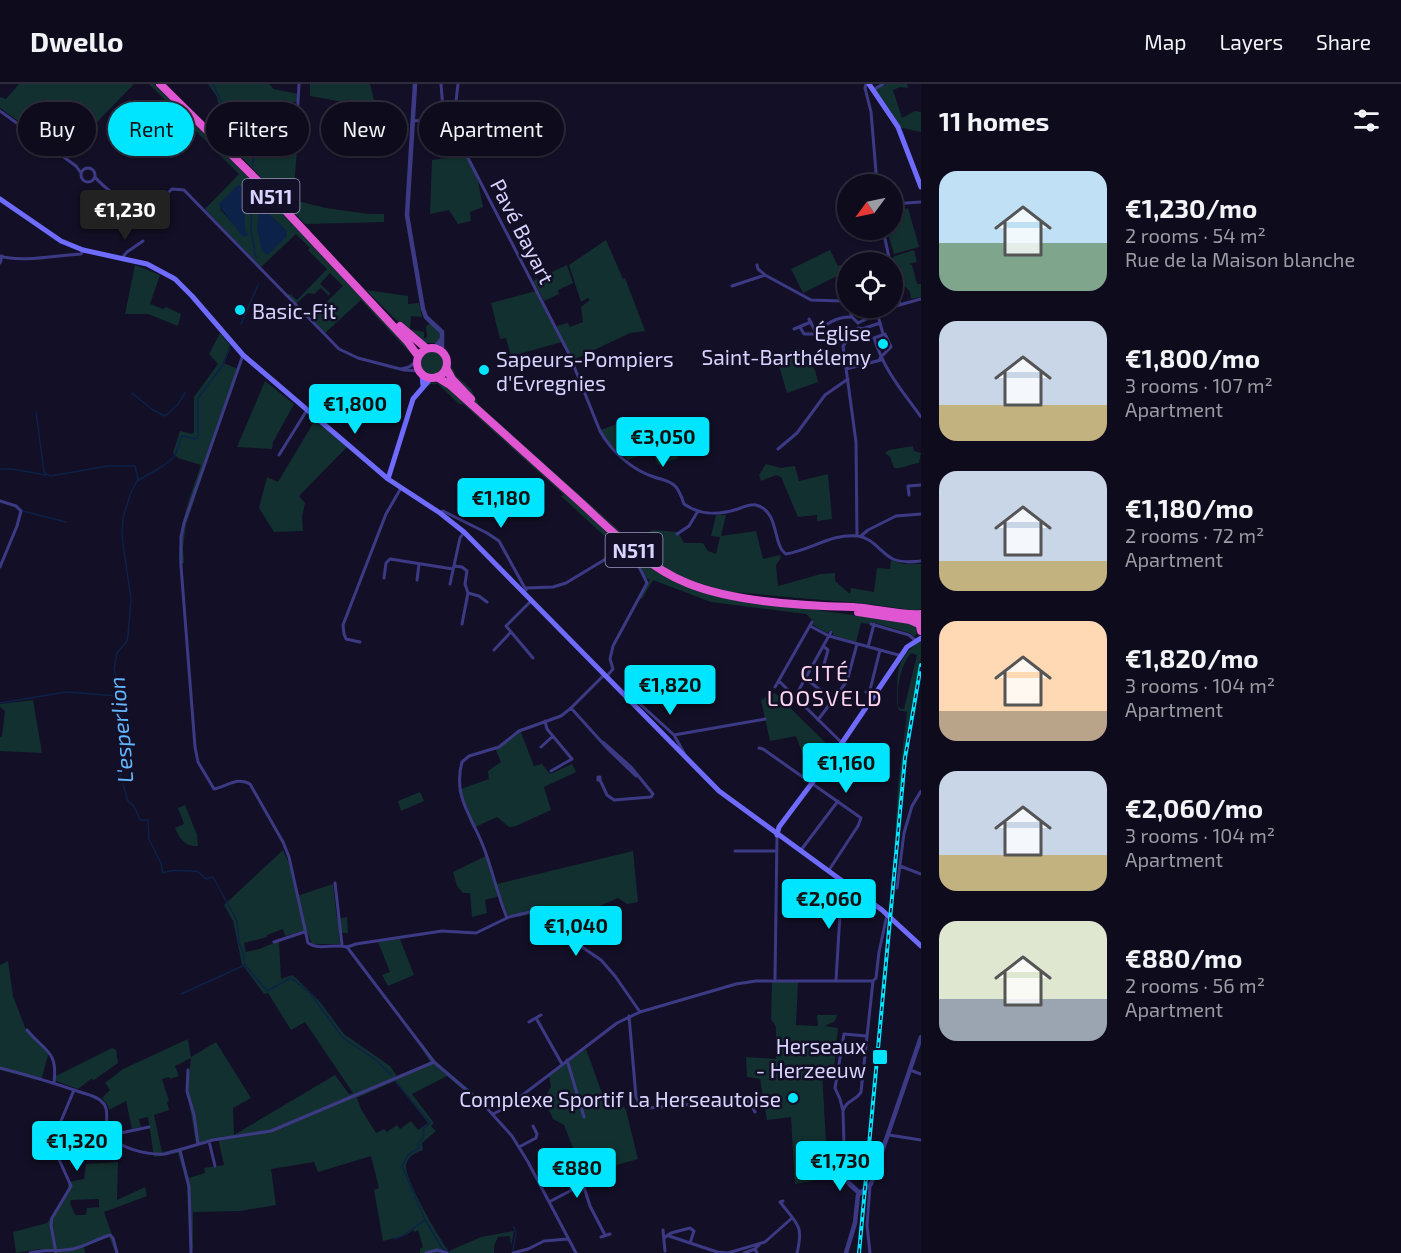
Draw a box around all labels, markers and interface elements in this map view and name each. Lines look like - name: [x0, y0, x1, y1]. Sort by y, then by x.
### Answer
- text: Dwello: [30, 24, 123, 58]
- text: Map: [1144, 29, 1186, 54]
- text: Layers: [1219, 29, 1283, 54]
- text: Share: [1316, 29, 1371, 54]
- chip: Buy: [18, 102, 96, 156]
- chip: Rent: [108, 102, 194, 156]
- chip: Filters: [206, 102, 309, 156]
- chip: New: [321, 102, 407, 156]
- chip: Apartment: [419, 102, 564, 156]
- icon: filters: [1350, 104, 1383, 137]
- text: 11 homes: [939, 105, 1049, 136]
- street label: Pavé Bayart: [486, 174, 560, 288]
- north arrow: [837, 174, 903, 240]
- map controls: [837, 174, 903, 318]
- road number: N511: [242, 179, 300, 213]
- pin: €1,230: [76, 190, 174, 241]
- text: €1,230/mo: [1125, 192, 1257, 223]
- icon: home: [987, 195, 1059, 267]
- text: €1,230: [94, 197, 156, 221]
- text: 2 rooms · 54 m²: [1125, 223, 1266, 247]
- text: Rue de la Maison blanche: [1125, 247, 1355, 271]
- button: locate: [837, 252, 903, 318]
- place label: Basic-Fit: [252, 298, 336, 323]
- marker: Basic-Fit: [233, 303, 247, 317]
- place label: Église Saint-Barthélemy: [701, 320, 871, 369]
- marker: Église Saint-Barthélemy: [876, 337, 890, 351]
- text: €1,800/mo: [1125, 342, 1260, 373]
- icon: home: [987, 345, 1059, 417]
- place label: Sapeurs-Pompiers d'Evregnies: [496, 346, 674, 395]
- marker: Sapeurs-Pompiers d'Evregnies: [477, 363, 491, 377]
- text: 3 rooms · 107 m²: [1125, 373, 1273, 397]
- pin: €1,800: [306, 384, 404, 435]
- text: €1,800: [323, 391, 387, 415]
- text: Apartment: [1125, 397, 1223, 421]
- pin: €3,050: [614, 417, 712, 468]
- text: €3,050: [630, 424, 696, 448]
- pin: €1,180: [452, 478, 550, 529]
- text: €1,180: [471, 485, 531, 509]
- text: €1,180/mo: [1125, 492, 1254, 523]
- icon: home: [987, 495, 1059, 567]
- text: 2 rooms · 72 m²: [1125, 523, 1264, 547]
- road number: N511: [606, 533, 662, 567]
- text: Apartment: [1125, 547, 1223, 571]
- text: €1,820/mo: [1125, 642, 1259, 673]
- icon: home: [987, 645, 1059, 717]
- district label: CITÉ LOOSVELD: [767, 659, 883, 710]
- pin: €1,820: [621, 665, 719, 716]
- text: €1,820: [638, 672, 702, 696]
- text: 3 rooms · 104 m²: [1125, 673, 1275, 697]
- water label: L'esperlion: [102, 676, 138, 784]
- text: Apartment: [1125, 697, 1223, 721]
- pin: €1,160: [797, 743, 895, 794]
- text: €1,160: [817, 750, 875, 774]
- text: €2,060/mo: [1125, 792, 1263, 823]
- icon: home: [987, 795, 1059, 867]
- text: 3 rooms · 104 m²: [1125, 823, 1275, 847]
- text: Apartment: [1125, 847, 1223, 871]
- pin: €2,060: [780, 879, 878, 930]
- text: €2,060: [796, 886, 862, 910]
- pin: €1,040: [527, 906, 625, 957]
- text: €1,040: [544, 913, 608, 937]
- text: €880/mo: [1125, 942, 1242, 973]
- icon: home: [987, 945, 1059, 1017]
- text: 2 rooms · 56 m²: [1125, 973, 1265, 997]
- text: Apartment: [1125, 997, 1223, 1021]
- place label: Herseaux - Herzeeuw: [756, 1033, 866, 1082]
- marker: Herseaux - Herzeeuw: [871, 1048, 889, 1066]
- place label: Complexe Sportif La Herseautoise: [459, 1086, 781, 1111]
- marker: Complexe Sportif La Herseautoise: [786, 1091, 800, 1105]
- pin: €1,320: [28, 1121, 126, 1172]
- text: €1,320: [46, 1128, 108, 1152]
- pin: €1,730: [791, 1141, 889, 1192]
- pin: €880: [541, 1148, 613, 1199]
- text: €1,730: [810, 1148, 870, 1172]
- text: €880: [552, 1155, 602, 1179]

